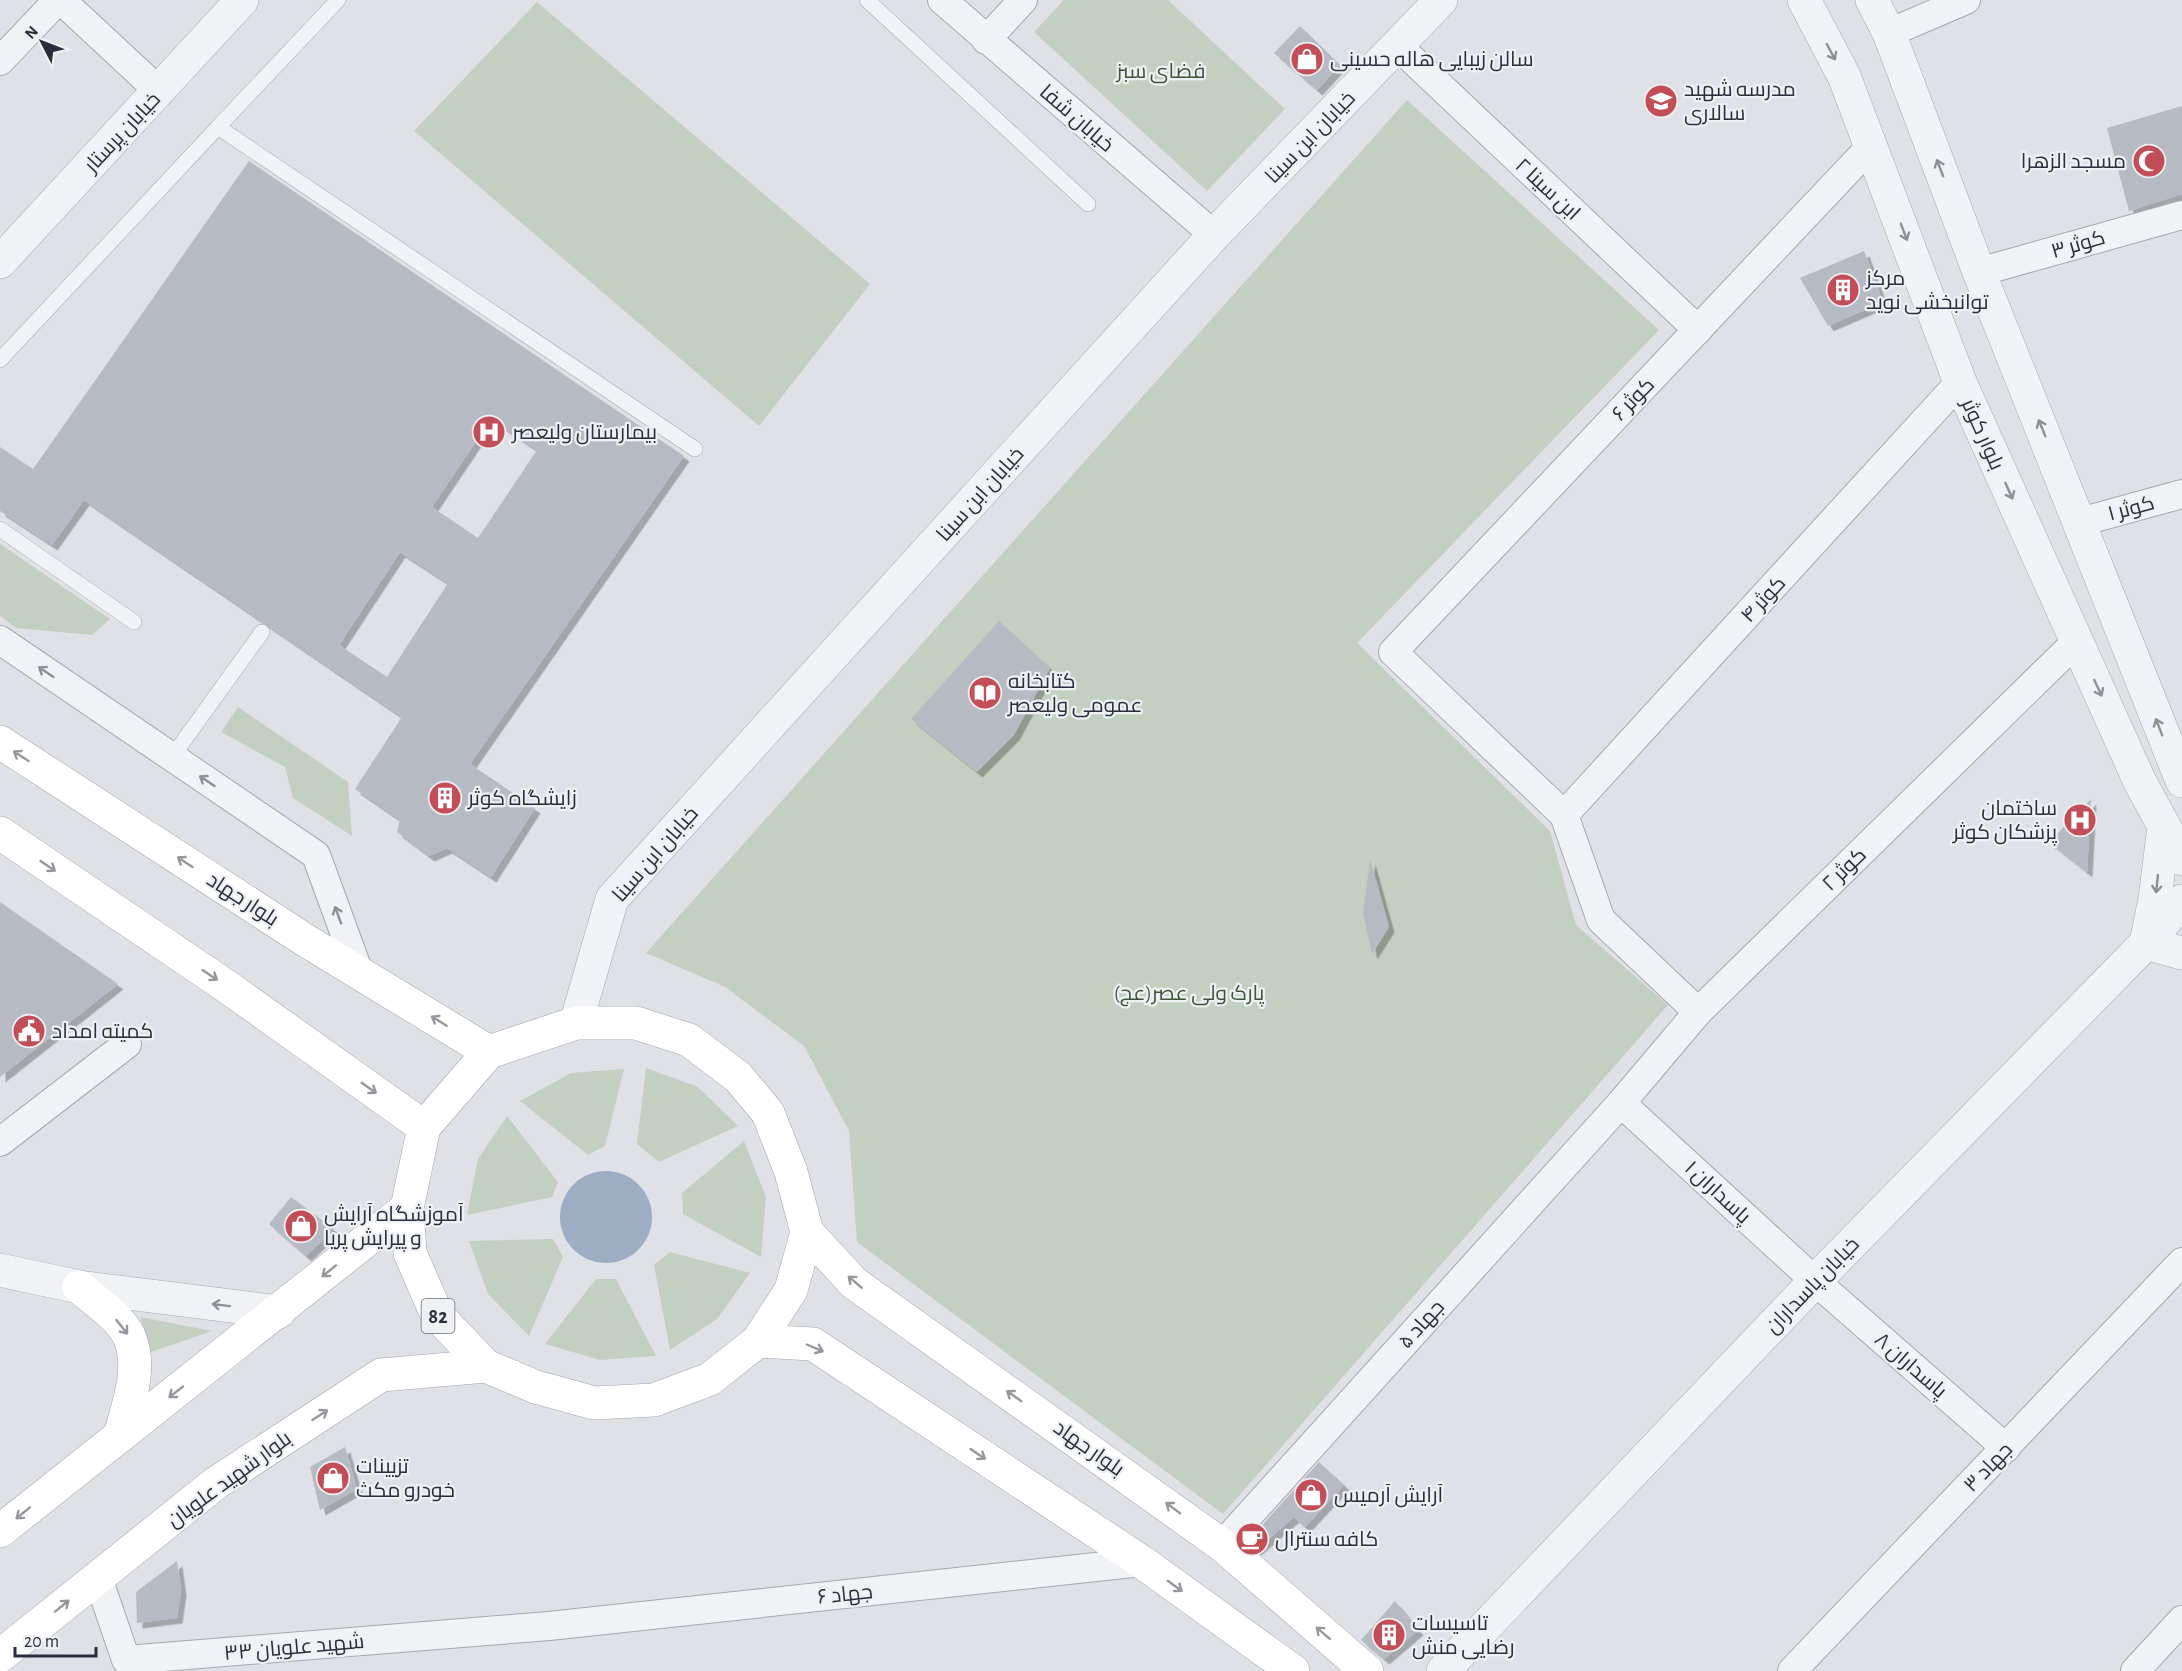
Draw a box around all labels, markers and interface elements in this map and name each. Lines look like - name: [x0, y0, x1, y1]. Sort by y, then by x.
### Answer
- north arrow: [12, 12, 72, 72]
- text: N: [22, 23, 41, 42]
- shop icon: سالن زیبایی هاله حسینی: [1289, 41, 1325, 77]
- one-way arrow: [1826, 42, 1837, 60]
- place label: سالن زیبایی هاله حسینی: [1330, 49, 1534, 72]
- park label: فضای سبز: [1116, 61, 1205, 84]
- place label: مدرسه شهید سالاری: [1684, 79, 1796, 126]
- street label: خیابان شفا: [1034, 81, 1118, 157]
- school or university icon: مدرسه شهید سالاری: [1643, 83, 1679, 119]
- street label: خیابان ابن سینا: [1262, 87, 1361, 189]
- street label: خیابان پرستار: [80, 88, 166, 179]
- mosque icon: مسجد الزهرا: [2131, 143, 2167, 179]
- place label: مسجد الزهرا: [2021, 151, 2126, 173]
- street label: ابن سینا ۲: [1510, 154, 1584, 226]
- one-way arrow: [1934, 159, 1945, 178]
- one-way arrow: [1900, 222, 1911, 241]
- street label: کوثر ۳: [2049, 227, 2108, 263]
- place label: مرکز توانبخشی نوید: [1865, 268, 1989, 315]
- building icon: مرکز توانبخشی نوید: [1825, 272, 1861, 308]
- street label: کوثر ۶: [1608, 374, 1659, 426]
- street label: بلوار کوثر: [1956, 394, 2008, 474]
- hospital icon: بیمارستان ولیعصر: [471, 414, 507, 450]
- one-way arrow: [2036, 419, 2047, 438]
- place label: بیمارستان ولیعصر: [511, 422, 657, 445]
- street label: خیابان ابن سینا: [933, 443, 1029, 547]
- one-way arrow: [2004, 481, 2015, 499]
- street label: کوثر ۱: [2106, 492, 2157, 526]
- street label: کوثر ۴: [1737, 572, 1790, 627]
- one-way arrow: [39, 666, 55, 678]
- place label: کتابخانه عمومی ولیعصر: [1007, 671, 1143, 718]
- library icon: کتابخانه عمومی ولیعصر: [967, 675, 1003, 711]
- one-way arrow: [2092, 678, 2104, 696]
- one-way arrow: [2153, 718, 2164, 737]
- one-way arrow: [13, 750, 30, 762]
- one-way arrow: [200, 775, 216, 787]
- building icon: زایشگاه کوثر: [427, 780, 463, 816]
- place label: زایشگاه کوثر: [467, 788, 577, 810]
- place label: ساختمان پزشکان کوثر: [1952, 798, 2057, 846]
- hospital icon: ساختمان پزشکان کوثر: [2062, 802, 2098, 838]
- street label: خیابان ابن سینا: [609, 803, 704, 907]
- street label: کوثر ۲: [1818, 844, 1871, 896]
- one-way arrow: [177, 856, 194, 868]
- one-way arrow: [40, 860, 56, 872]
- street label: بلوار جهاد: [202, 869, 282, 932]
- one-way arrow: [2151, 874, 2162, 894]
- one-way arrow: [332, 906, 343, 925]
- one-way arrow: [201, 969, 218, 981]
- park label: پارک ولی عصر(عج): [1114, 983, 1265, 1007]
- public building icon: کمیته امداد: [11, 1013, 47, 1049]
- one-way arrow: [431, 1015, 448, 1027]
- place label: کمیته امداد: [52, 1021, 153, 1042]
- one-way arrow: [361, 1082, 377, 1094]
- street label: پاسداران ۱: [1679, 1157, 1755, 1230]
- place label: آموزشگاه آرایش و پیرایش پریا: [324, 1202, 464, 1252]
- shop icon: آموزشگاه آرایش و پیرایش پریا: [283, 1208, 319, 1244]
- street label: خیابان پاسداران: [1762, 1233, 1865, 1340]
- one-way arrow: [322, 1264, 337, 1278]
- one-way arrow: [848, 1275, 863, 1289]
- street label: جهاد ۵: [1395, 1296, 1450, 1354]
- one-way arrow: [211, 1299, 231, 1310]
- road number: 82: [422, 1299, 454, 1333]
- one-way arrow: [115, 1318, 128, 1334]
- street label: پاسداران ۸: [1869, 1329, 1951, 1405]
- one-way arrow: [806, 1343, 824, 1354]
- one-way arrow: [168, 1386, 184, 1399]
- one-way arrow: [1006, 1389, 1022, 1402]
- one-way arrow: [311, 1409, 327, 1421]
- street label: بلوار جهاد: [1048, 1417, 1128, 1482]
- street label: بلوار شهید علویان: [163, 1427, 296, 1533]
- street label: جهاد ۳: [1960, 1439, 2018, 1497]
- one-way arrow: [970, 1447, 987, 1460]
- place label: تزیینات خودرو مکث: [356, 1456, 455, 1502]
- shop icon: تزیینات خودرو مکث: [315, 1460, 351, 1496]
- shop icon: آرایش آرمیس: [1293, 1477, 1329, 1513]
- place label: آرایش آرمیس: [1334, 1483, 1443, 1508]
- one-way arrow: [1165, 1502, 1181, 1514]
- one-way arrow: [15, 1507, 31, 1520]
- cafe icon: کافه سنترال: [1234, 1521, 1270, 1557]
- place label: کافه سنترال: [1275, 1529, 1378, 1552]
- one-way arrow: [1166, 1580, 1182, 1592]
- street label: جهاد ۶: [816, 1581, 874, 1610]
- one-way arrow: [54, 1600, 70, 1613]
- place label: تاسیسات رضایی منش: [1412, 1613, 1514, 1660]
- building icon: تاسیسات رضایی منش: [1371, 1617, 1407, 1653]
- scale bar: [15, 1620, 96, 1658]
- one-way arrow: [1315, 1626, 1331, 1639]
- street label: شهید علویان ۳۳: [223, 1631, 365, 1666]
- text: 20 m: [24, 1633, 59, 1651]

